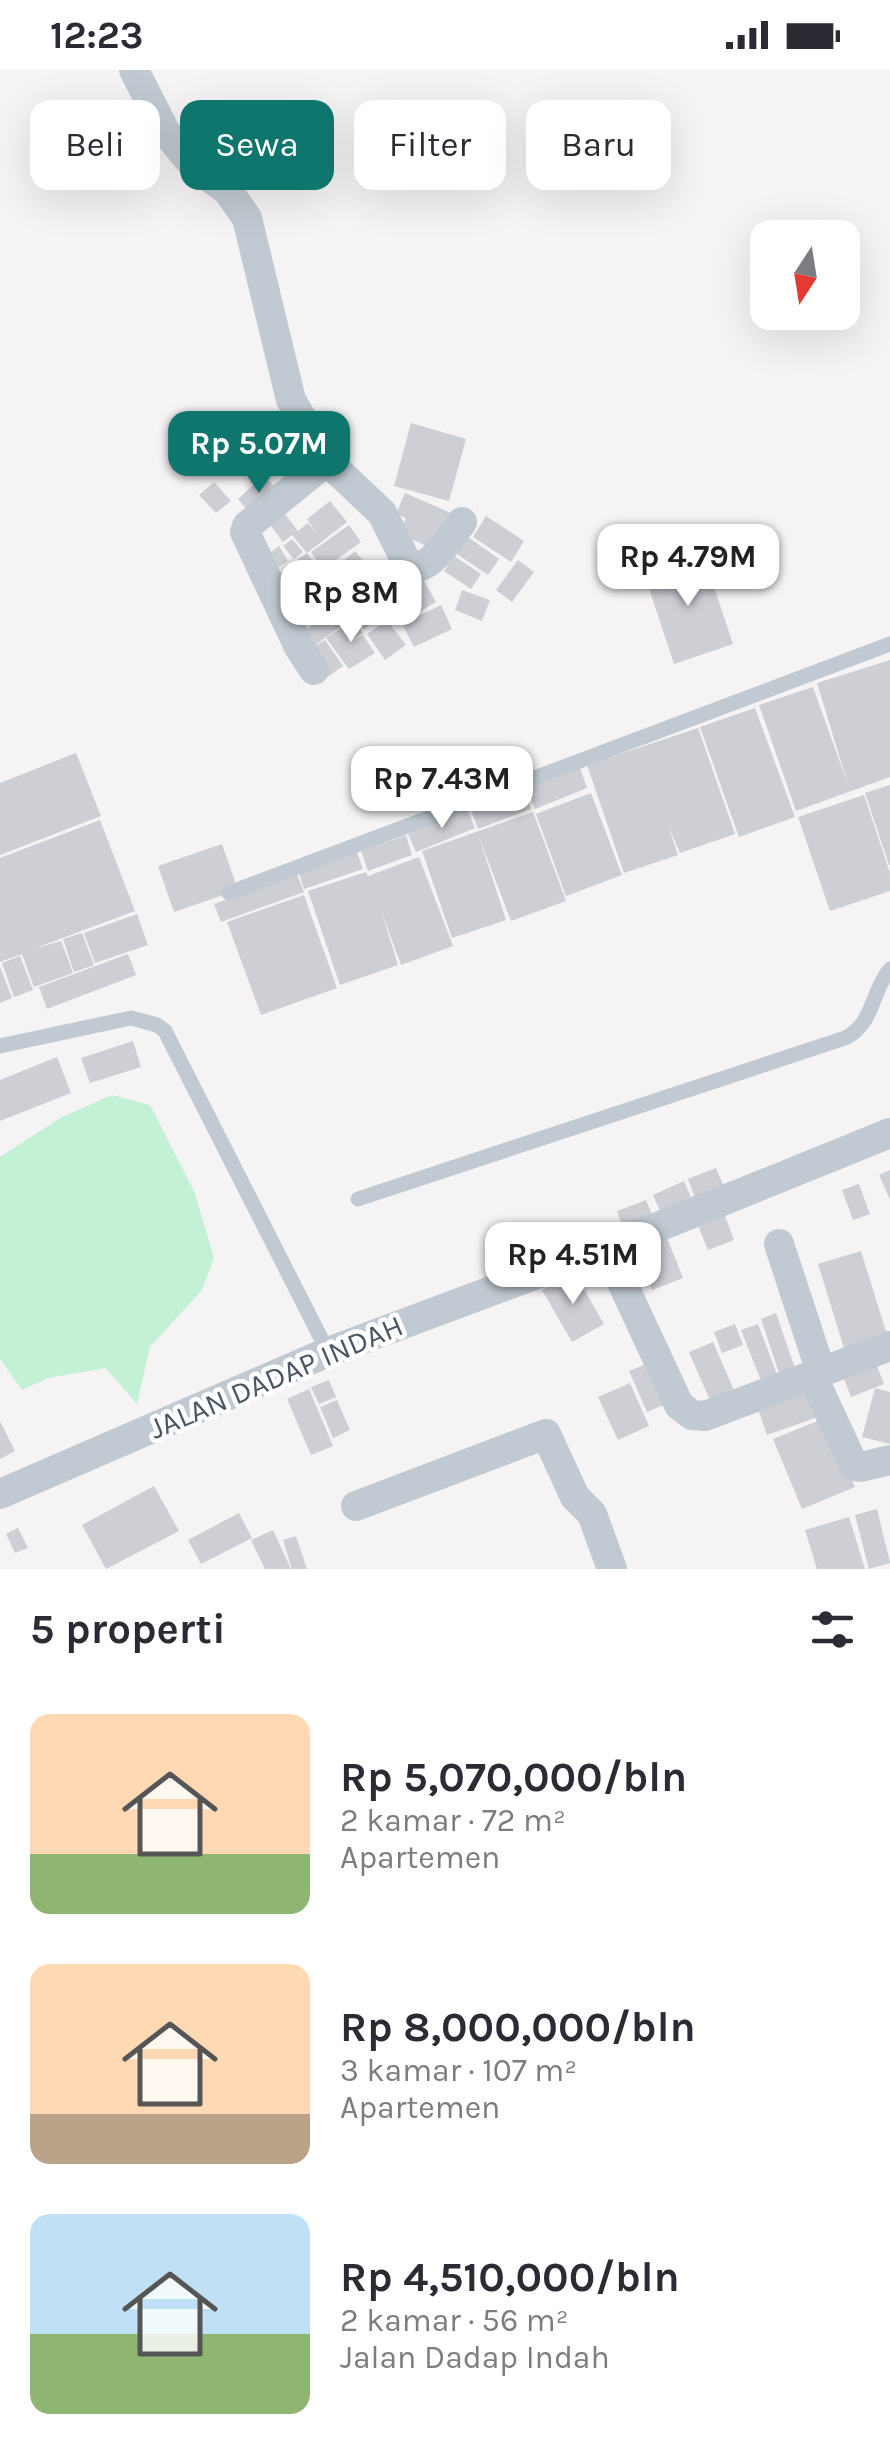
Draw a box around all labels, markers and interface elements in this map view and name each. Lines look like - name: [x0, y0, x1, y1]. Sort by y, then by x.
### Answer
- text: 12:23: [50, 13, 143, 58]
- chip: Beli: [30, 100, 160, 190]
- chip: Sewa: [180, 100, 334, 190]
- chip: Filter: [354, 100, 506, 190]
- chip: Baru: [526, 100, 671, 190]
- north arrow: [750, 220, 860, 330]
- map controls: [750, 220, 860, 330]
- pin: Rp 5.07M: [156, 411, 362, 496]
- text: Rp 5.07M: [190, 425, 328, 462]
- pin: Rp 4.79M: [585, 524, 791, 609]
- text: Rp 4.79M: [619, 538, 757, 575]
- pin: Rp 8M: [281, 560, 421, 645]
- text: Rp 8M: [303, 574, 399, 611]
- pin: Rp 7.43M: [339, 746, 545, 831]
- text: Rp 7.43M: [373, 760, 511, 797]
- pin: Rp 4.51M: [470, 1222, 676, 1307]
- text: Rp 4.51M: [507, 1236, 639, 1273]
- street label: JALAN DADAP INDAH: [144, 1307, 408, 1447]
- icon: filters: [805, 1602, 860, 1657]
- text: 5 properti: [30, 1604, 226, 1654]
- text: Rp 5,070,000/bln: [340, 1752, 687, 1802]
- icon: home: [110, 1754, 230, 1874]
- text: 2 kamar · 72 m²: [340, 1802, 566, 1839]
- text: Apartemen: [340, 1839, 500, 1876]
- text: Rp 8,000,000/bln: [340, 2002, 696, 2052]
- icon: home: [110, 2004, 230, 2124]
- text: 3 kamar · 107 m²: [340, 2052, 577, 2089]
- text: Apartemen: [340, 2089, 500, 2126]
- text: Rp 4,510,000/bln: [340, 2252, 680, 2302]
- icon: home: [110, 2254, 230, 2374]
- text: 2 kamar · 56 m²: [340, 2302, 569, 2339]
- text: Jalan Dadap Indah: [340, 2339, 610, 2376]

